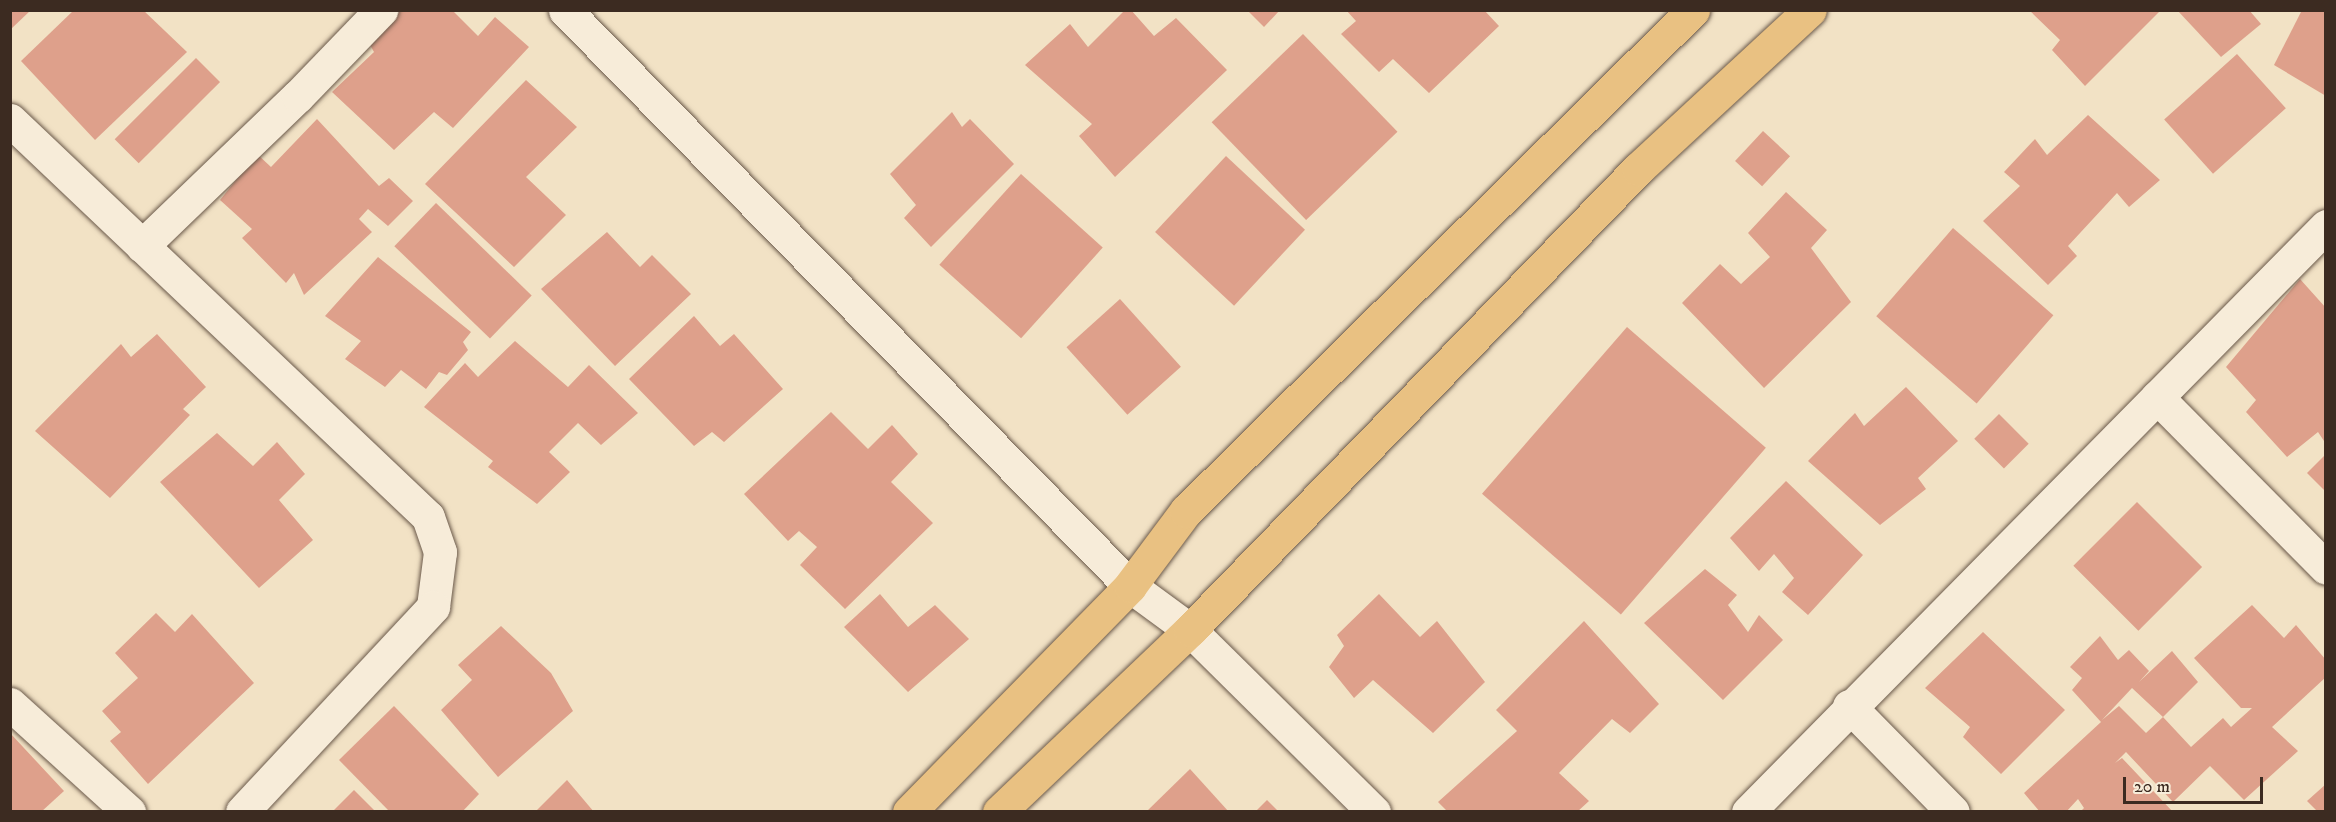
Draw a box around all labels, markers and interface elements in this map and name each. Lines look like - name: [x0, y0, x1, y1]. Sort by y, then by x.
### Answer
- scale bar: [2126, 765, 2266, 803]
- text: 20 m: [2134, 776, 2170, 798]

